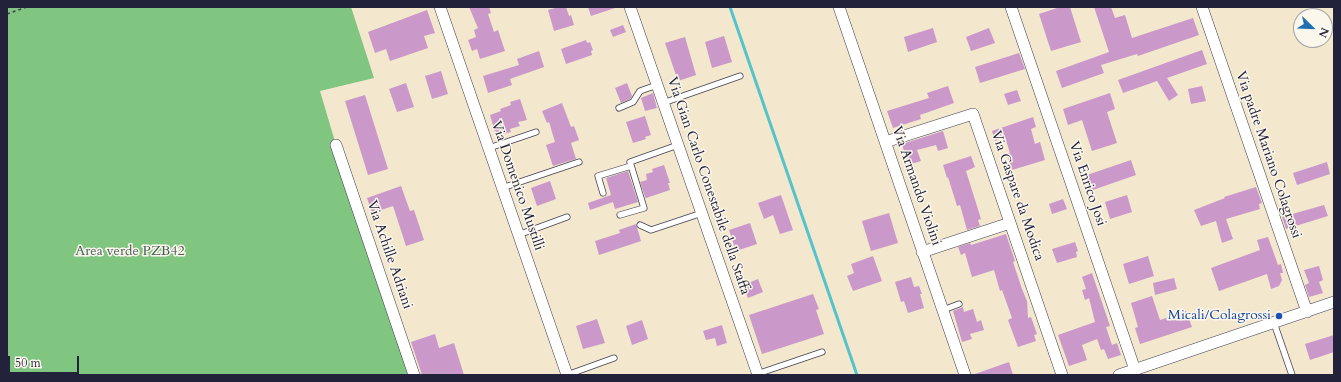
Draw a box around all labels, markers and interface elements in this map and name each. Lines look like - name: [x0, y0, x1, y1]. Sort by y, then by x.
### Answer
- north arrow: [1293, 8, 1333, 48]
- text: N: [1315, 25, 1332, 40]
- street label: Via padre Mariano Colagrossi: [1231, 69, 1305, 241]
- street label: Via Gian Carlo Conestabile della Staffa: [663, 75, 753, 297]
- street label: Via Domenico Mustilli: [487, 119, 547, 253]
- street label: Via Armando Violini: [888, 124, 944, 248]
- street label: Via Gaspare da Modica: [987, 129, 1047, 263]
- street label: Via Enrico Josi: [1065, 140, 1109, 228]
- street label: Via Achille Adriani: [363, 199, 415, 311]
- park label: Area verde PZB42: [75, 244, 185, 260]
- place label: Micali/Colagrossi: [1168, 308, 1271, 324]
- marker: Micali/Colagrossi: [1274, 311, 1284, 321]
- scale bar: [10, 348, 81, 374]
- text: 50 m: [15, 355, 41, 371]

